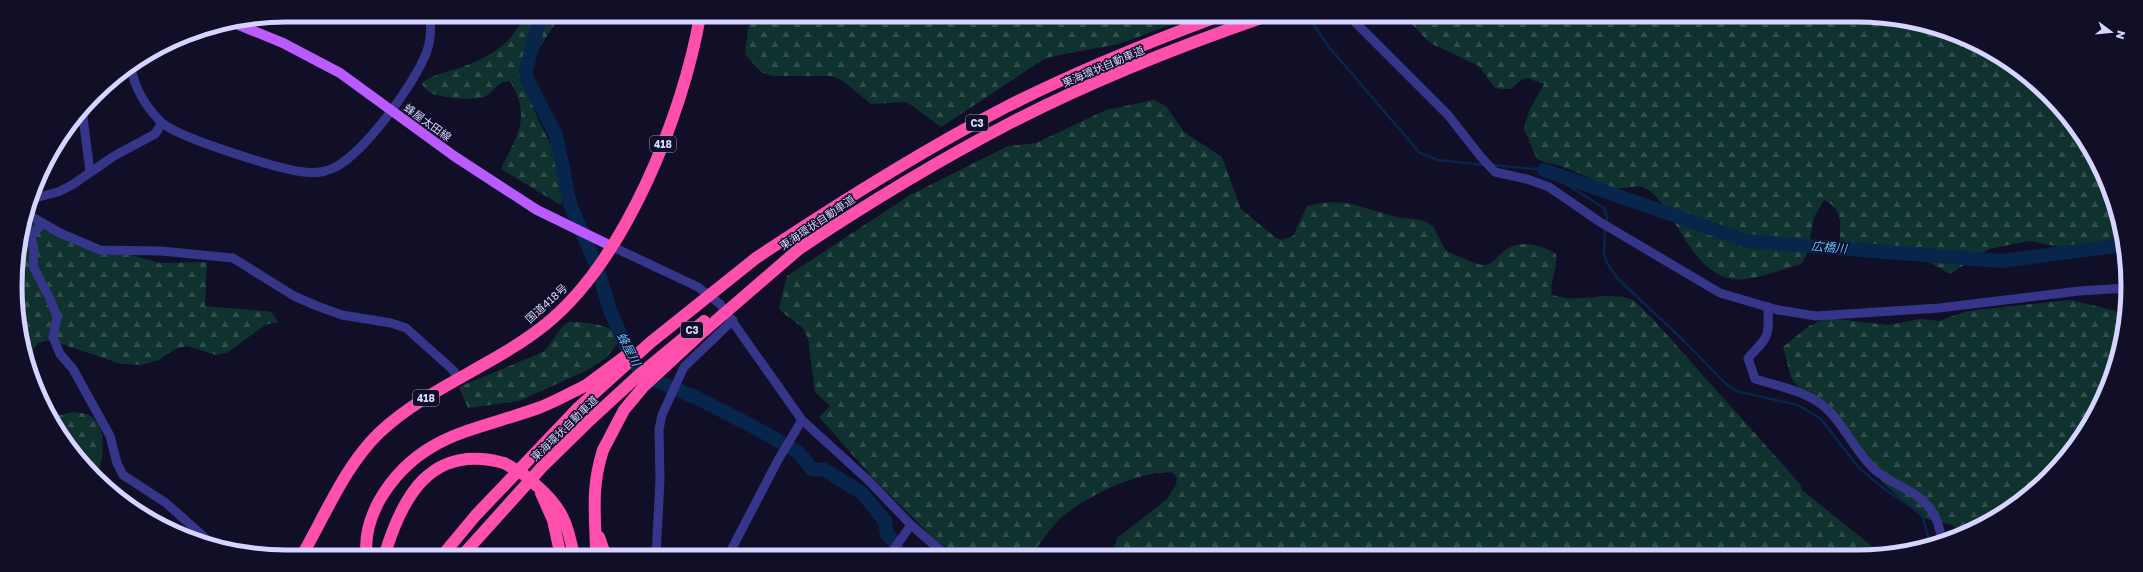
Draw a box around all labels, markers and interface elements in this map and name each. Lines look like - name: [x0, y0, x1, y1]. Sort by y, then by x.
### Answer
- north arrow: [2091, 12, 2131, 52]
- text: N: [2114, 29, 2128, 41]
- street label: 東海環状自動車道: [1060, 43, 1146, 89]
- street label: 蜂屋太田線: [402, 101, 454, 143]
- road number: C3: [966, 115, 988, 131]
- road number: 418: [650, 136, 676, 152]
- street label: 東海環状自動車道: [777, 192, 857, 252]
- water label: 広橋川: [1810, 238, 1850, 256]
- street label: 国道418号: [522, 281, 570, 325]
- road number: C3: [681, 322, 703, 338]
- water label: 蜂屋川: [614, 330, 645, 370]
- road number: 418: [413, 390, 439, 406]
- street label: 東海環状自動車道: [528, 393, 600, 463]

